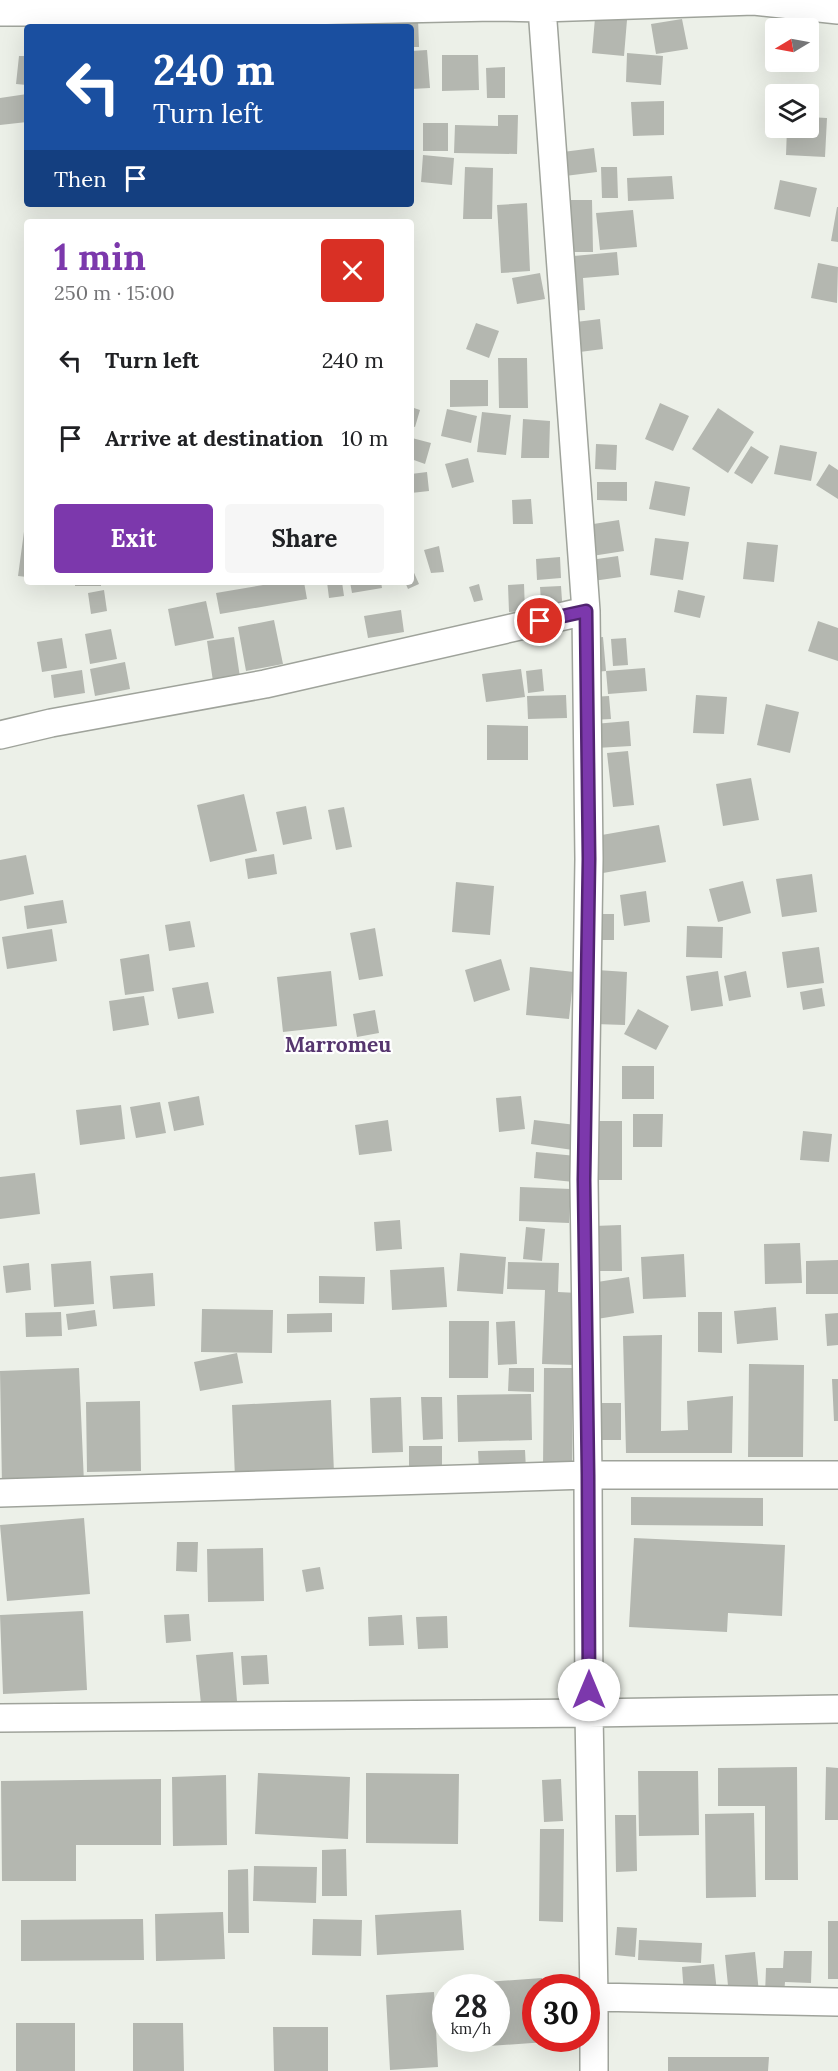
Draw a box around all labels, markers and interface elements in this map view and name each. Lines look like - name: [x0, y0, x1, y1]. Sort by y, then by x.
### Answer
- north arrow: [765, 18, 819, 72]
- map controls: [765, 18, 819, 138]
- text: 240 m: [153, 43, 275, 97]
- icon: left: [54, 48, 132, 126]
- button: layers: [765, 84, 819, 138]
- text: Turn left: [153, 96, 263, 130]
- icon: arrive: [119, 162, 152, 195]
- text: Then: [54, 165, 107, 193]
- text: 1 min: [54, 234, 146, 280]
- button: close: [321, 239, 384, 302]
- text: 250 m · 15:00: [54, 280, 175, 305]
- icon: left: [54, 344, 87, 377]
- text: Turn left: [105, 346, 199, 374]
- text: 240 m: [322, 346, 384, 374]
- icon: arrive: [54, 422, 87, 455]
- text: Arrive at destination: [105, 424, 323, 452]
- text: 10 m: [341, 424, 389, 452]
- button: Exit: [54, 504, 213, 573]
- button: Share: [225, 504, 384, 573]
- pin: [514, 595, 565, 646]
- icon: arrive: [523, 604, 556, 637]
- district label: Marromeu: [285, 1031, 391, 1058]
- position arrow: [557, 1658, 621, 1722]
- speed limit sign: 30: [522, 1974, 600, 2052]
- text: 28: [454, 1987, 488, 2025]
- text: km/h: [451, 2019, 491, 2038]

